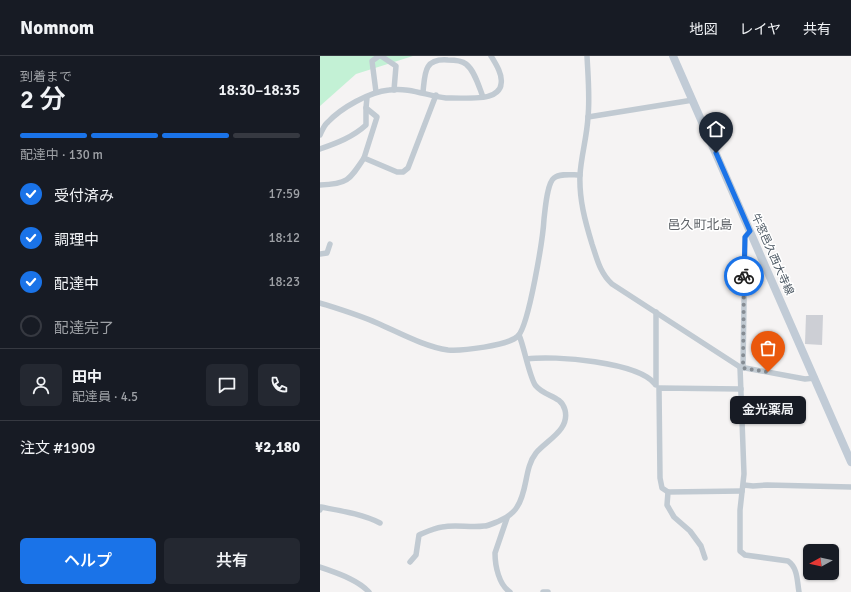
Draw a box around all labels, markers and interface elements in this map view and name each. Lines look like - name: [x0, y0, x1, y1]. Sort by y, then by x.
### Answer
- text: Nomnom: [20, 16, 94, 40]
- text: 地図: [689, 21, 717, 38]
- text: レイヤ: [739, 21, 781, 38]
- text: 共有: [803, 21, 831, 38]
- text: 到着まで: [20, 69, 72, 85]
- text: 18:30–18:35: [219, 81, 300, 99]
- text: 2 分: [20, 84, 66, 116]
- pin: [699, 112, 733, 153]
- icon: home: [705, 118, 727, 140]
- text: 配達中 · 130 m: [20, 147, 103, 163]
- icon: check: [20, 183, 42, 205]
- text: 17:59: [268, 186, 300, 202]
- text: 受付済み: [54, 187, 114, 205]
- street label: 牛窓邑久西大寺線: [749, 211, 796, 297]
- district label: 邑久町北島: [667, 217, 733, 233]
- icon: check: [20, 227, 42, 249]
- text: 18:12: [268, 230, 300, 246]
- text: 調理中: [54, 231, 99, 249]
- courier: [724, 256, 764, 296]
- icon: bike: [733, 265, 755, 287]
- icon: check: [20, 271, 42, 293]
- text: 18:23: [268, 274, 300, 290]
- text: 配達中: [54, 275, 99, 293]
- text: 配達完了: [54, 319, 114, 337]
- pin: [751, 331, 785, 372]
- icon: bag: [757, 337, 779, 359]
- button: person: [20, 364, 62, 406]
- button: chat: [206, 364, 248, 406]
- button: phone: [258, 364, 300, 406]
- text: 田中: [72, 368, 102, 386]
- text: 配達員 · 4.5: [72, 389, 138, 405]
- callout: 金光薬局: [730, 396, 806, 424]
- text: 金光薬局: [742, 402, 794, 418]
- text: ¥2,180: [255, 438, 300, 456]
- text: 注文 #1909: [20, 439, 95, 457]
- button: ヘルプ: [20, 538, 156, 584]
- button: 共有: [164, 538, 300, 584]
- north arrow: [803, 544, 839, 580]
- map controls: [803, 544, 839, 580]

